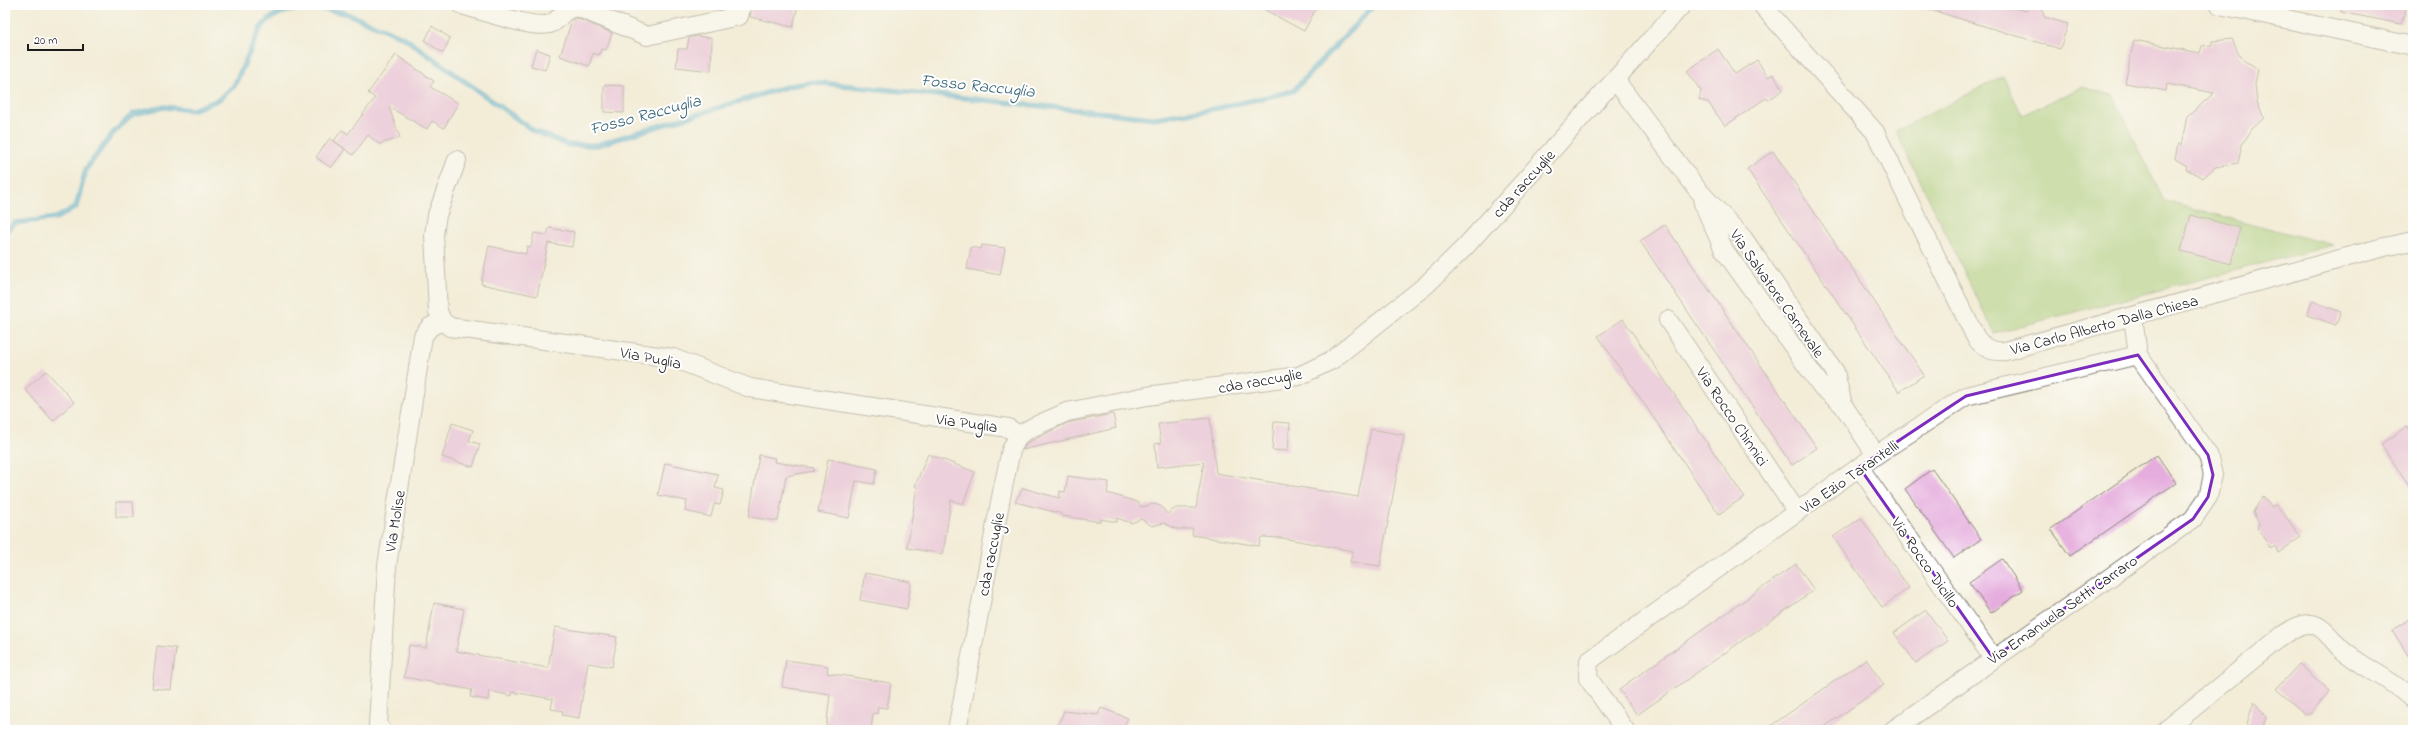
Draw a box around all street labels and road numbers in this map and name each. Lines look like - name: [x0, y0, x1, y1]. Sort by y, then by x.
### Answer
- street label: cda raccuglie: [1487, 144, 1562, 224]
- street label: Via Salvatore Carnevale: [1722, 224, 1830, 364]
- street label: Via Carlo Alberto Dalla Chiesa: [2007, 289, 2201, 363]
- street label: Via Puglia: [617, 341, 683, 377]
- street label: Via Rocco Chinnici: [1689, 362, 1774, 472]
- street label: cda raccuglie: [1216, 363, 1305, 401]
- street label: Via Puglia: [933, 408, 999, 440]
- street label: Via Ezio Tarantelli: [1795, 435, 1904, 521]
- street label: Via Molise: [379, 488, 413, 555]
- street label: cda raccuglie: [972, 510, 1012, 598]
- street label: Via Rocco Dicillo: [1884, 512, 1965, 613]
- street label: Via Emanuela Setti Carraro: [1982, 550, 2143, 672]

